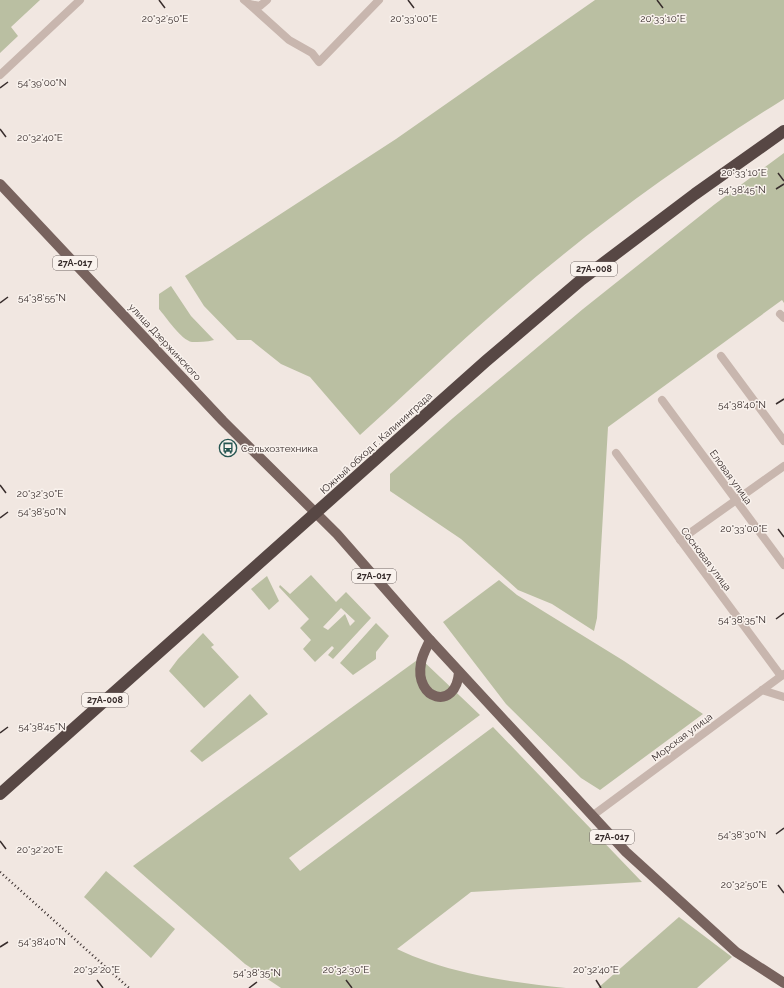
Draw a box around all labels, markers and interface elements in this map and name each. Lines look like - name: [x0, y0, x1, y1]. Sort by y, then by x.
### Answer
- text: 20°32'50"E: [142, 13, 188, 24]
- text: 20°33'00"E: [390, 13, 438, 24]
- text: 20°33'10"E: [640, 13, 686, 24]
- text: 54°39'00"N: [17, 77, 67, 88]
- text: 20°32'40"E: [17, 132, 63, 143]
- text: 20°33'10"E: [721, 167, 767, 178]
- text: 54°38'45"N: [718, 184, 766, 195]
- road number: 27А-017: [53, 256, 97, 270]
- road number: 27А-008: [571, 262, 617, 276]
- text: 54°38'55"N: [18, 292, 66, 303]
- street label: улица Дзержинского: [127, 301, 203, 383]
- street label: Южный обход г. Калининграда: [318, 390, 434, 496]
- text: 54°38'40"N: [718, 399, 766, 410]
- bus stop icon: Сельхозтехника: [218, 438, 238, 458]
- place label: Сельхозтехника: [241, 443, 318, 454]
- street label: Еловая улица: [708, 448, 754, 506]
- text: 20°32'30"E: [17, 488, 63, 499]
- text: 54°38'50"N: [18, 506, 66, 517]
- text: 20°33'00"E: [720, 523, 768, 534]
- street label: Сосновая улица: [679, 525, 733, 593]
- road number: 27А-017: [352, 569, 396, 583]
- text: 54°38'35"N: [718, 614, 766, 625]
- road number: 27А-008: [82, 693, 128, 707]
- street label: Морская улица: [650, 711, 714, 763]
- text: 54°38'45"N: [18, 721, 66, 732]
- text: 54°38'30"N: [718, 829, 766, 840]
- road number: 27А-017: [590, 830, 634, 844]
- text: 20°32'20"E: [17, 844, 63, 855]
- text: 20°32'50"E: [721, 879, 767, 890]
- text: 54°38'40"N: [18, 936, 66, 947]
- text: 20°32'20"E: [74, 964, 120, 975]
- text: 20°32'30"E: [323, 964, 369, 975]
- text: 20°32'40"E: [573, 964, 619, 975]
- text: 54°38'35"N: [233, 967, 281, 978]

